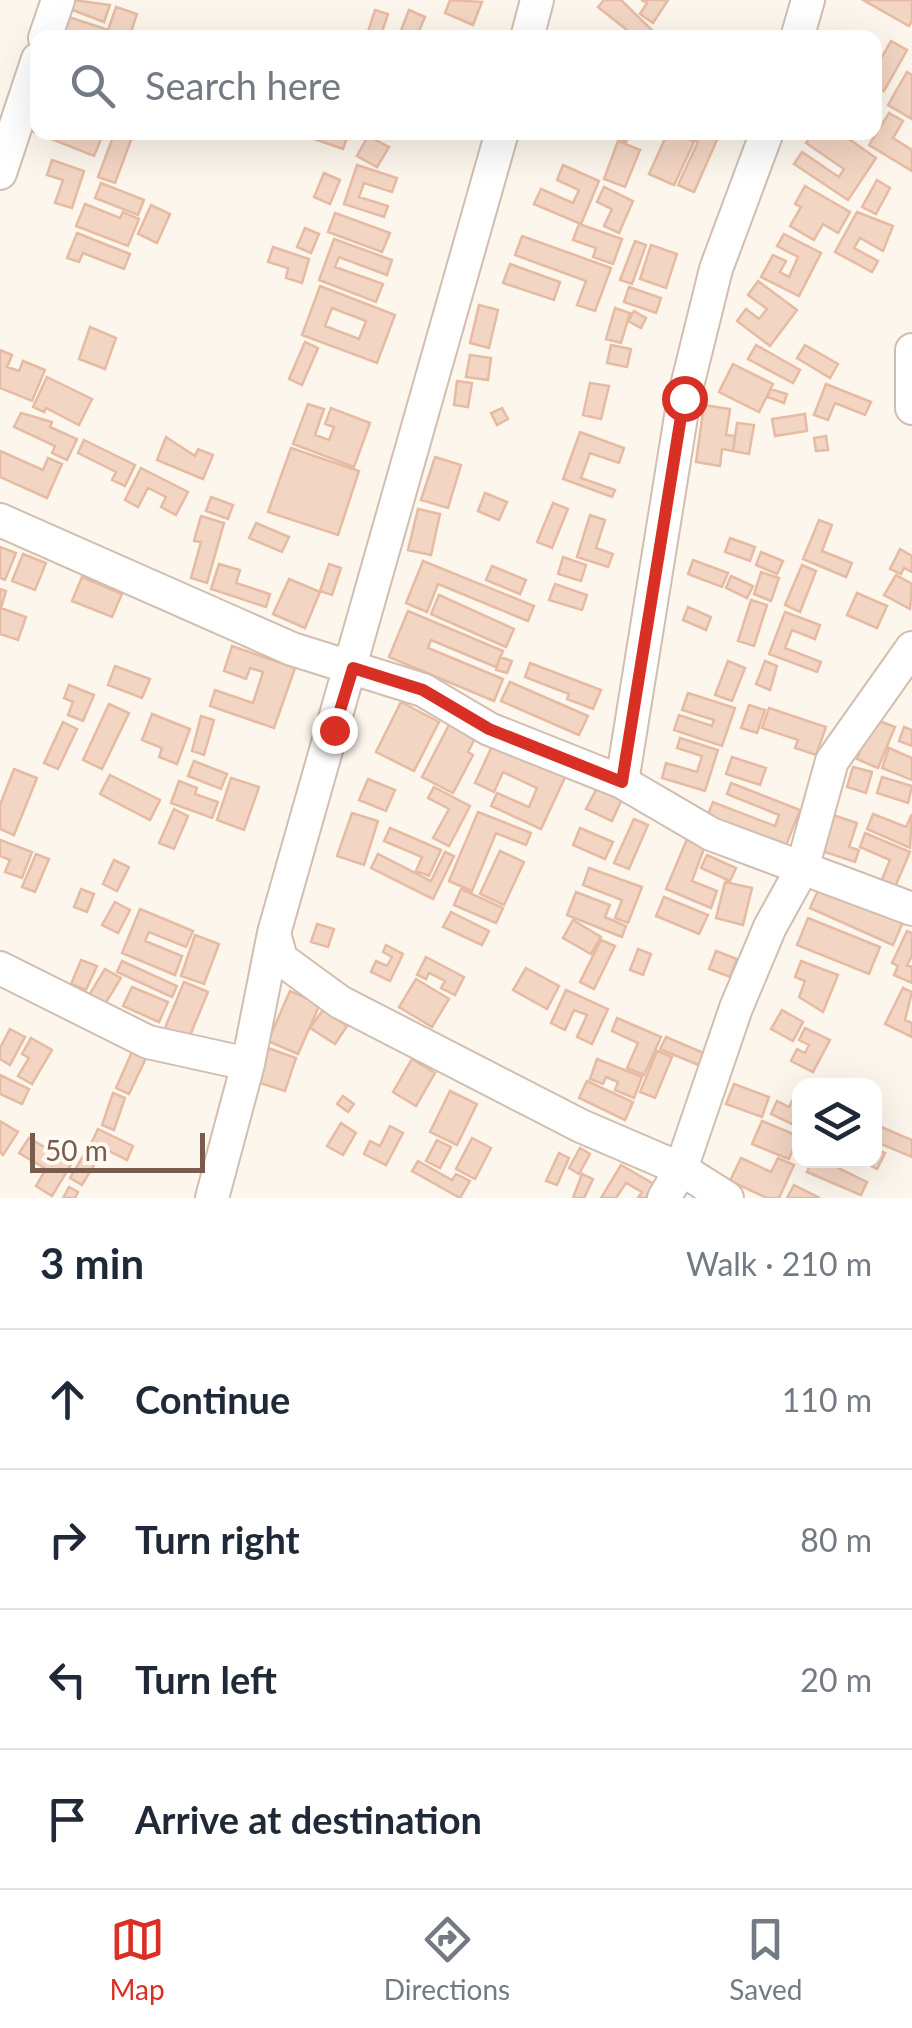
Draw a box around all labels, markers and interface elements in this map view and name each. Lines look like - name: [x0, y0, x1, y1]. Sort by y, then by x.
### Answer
- search box: [30, 30, 882, 140]
- icon: search: [65, 58, 120, 113]
- text: Search here: [145, 62, 341, 108]
- route start: [662, 376, 708, 422]
- route end: [312, 708, 358, 754]
- map controls: [792, 1078, 882, 1168]
- button: layers: [792, 1078, 882, 1168]
- scale bar: [30, 1128, 205, 1172]
- text: 50 m: [45, 1133, 108, 1167]
- text: 3 min: [40, 1238, 144, 1288]
- text: Walk · 210 m: [686, 1244, 872, 1283]
- icon: ahead: [40, 1372, 95, 1427]
- text: Continue: [135, 1376, 290, 1422]
- text: 110 m: [782, 1380, 872, 1419]
- icon: right: [40, 1512, 95, 1567]
- text: Turn right: [135, 1516, 300, 1562]
- text: 80 m: [800, 1520, 872, 1559]
- icon: left: [40, 1652, 95, 1707]
- text: Turn left: [135, 1656, 277, 1702]
- text: 20 m: [800, 1660, 872, 1699]
- icon: arrive: [40, 1792, 95, 1847]
- text: Arrive at destination: [135, 1796, 482, 1842]
- tab: Map: [110, 1912, 165, 2006]
- tab: Directions: [384, 1912, 510, 2006]
- tab: Saved: [729, 1912, 802, 2006]

